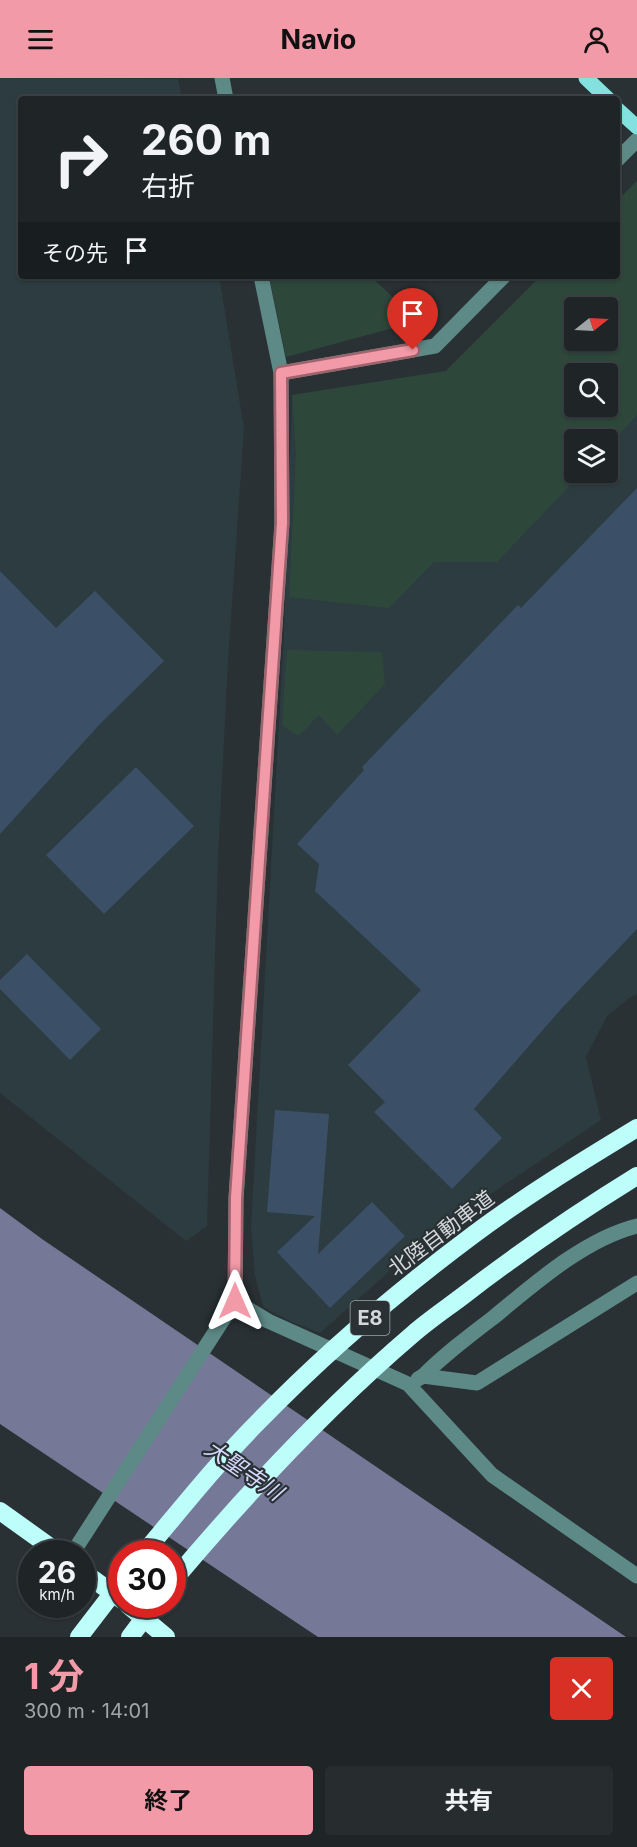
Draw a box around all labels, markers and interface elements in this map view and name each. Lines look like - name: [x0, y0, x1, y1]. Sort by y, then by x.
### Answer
- icon: menu: [24, 23, 57, 56]
- text: Navio: [281, 23, 356, 56]
- icon: person: [580, 23, 613, 56]
- text: 260 m: [141, 114, 271, 165]
- icon: right: [42, 120, 120, 198]
- text: 右折: [141, 170, 195, 203]
- icon: arrive: [120, 234, 153, 267]
- text: その先: [42, 240, 108, 266]
- pin: [387, 288, 438, 350]
- icon: arrive: [396, 297, 429, 330]
- north arrow: [564, 297, 618, 351]
- map controls: [564, 297, 618, 483]
- button: search: [564, 363, 618, 417]
- button: layers: [564, 429, 618, 483]
- street label: 北陸自動車道: [383, 1185, 499, 1281]
- position arrow: [203, 1269, 267, 1333]
- road number: E8: [350, 1301, 389, 1335]
- water label: 大聖寺川: [200, 1435, 289, 1506]
- speed limit sign: 30: [108, 1540, 186, 1618]
- text: 26: [38, 1554, 76, 1590]
- text: km/h: [39, 1585, 75, 1604]
- text: 1 分: [24, 1654, 84, 1698]
- button: close: [550, 1657, 613, 1720]
- text: 300 m · 14:01: [24, 1699, 149, 1723]
- button: 終了: [24, 1766, 313, 1835]
- button: 共有: [325, 1766, 613, 1835]

